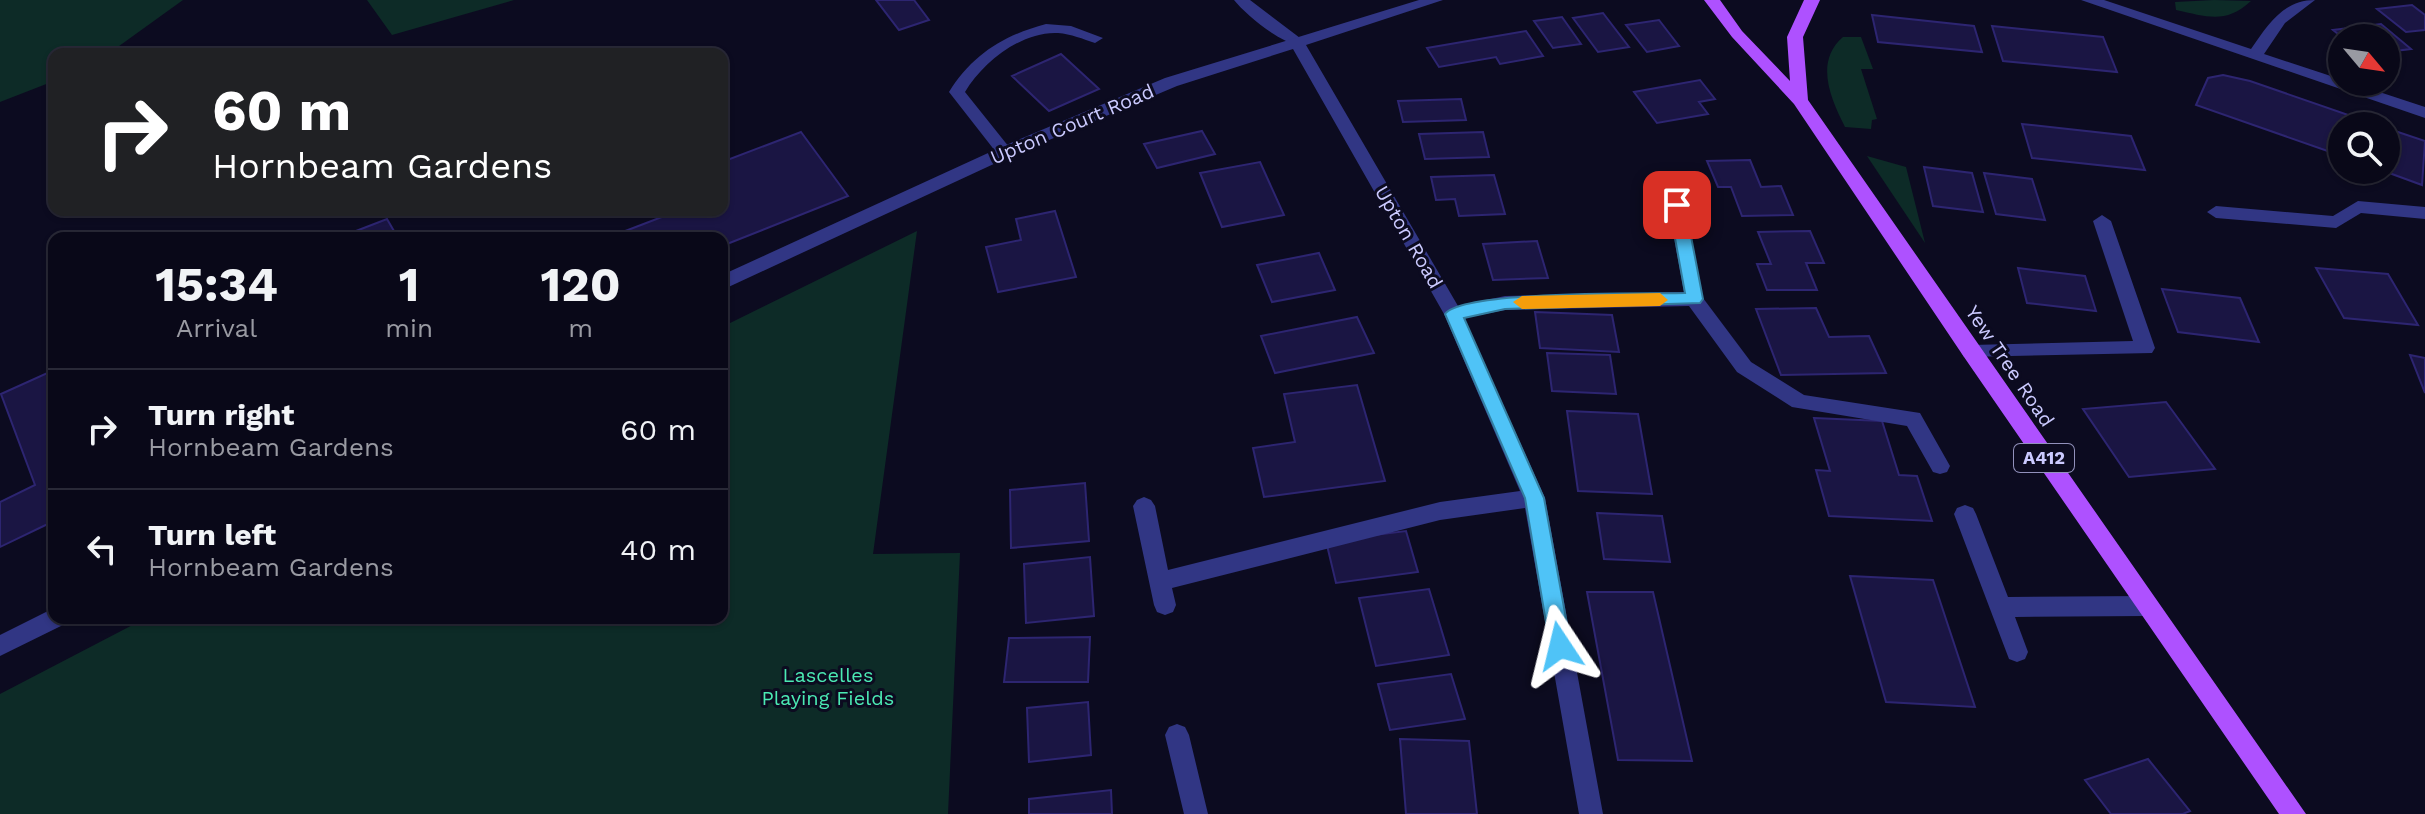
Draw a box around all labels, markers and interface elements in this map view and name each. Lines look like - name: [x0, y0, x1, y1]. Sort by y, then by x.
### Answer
- north arrow: [2328, 24, 2400, 96]
- map controls: [2328, 24, 2400, 184]
- text: 60 m: [212, 78, 351, 144]
- street label: Upton Court Road: [986, 79, 1158, 169]
- icon: right: [80, 80, 184, 184]
- button: search: [2328, 112, 2400, 184]
- text: Hornbeam Gardens: [212, 145, 552, 187]
- pin: [1643, 171, 1711, 239]
- street label: Upton Road: [1370, 181, 1448, 293]
- icon: arrive: [1655, 183, 1699, 227]
- text: 15:34: [155, 256, 278, 313]
- text: 1: [399, 256, 420, 313]
- text: 120: [540, 256, 621, 313]
- street label: Yew Tree Road: [1961, 301, 2059, 431]
- text: Arrival: [176, 313, 257, 343]
- text: min: [385, 313, 433, 343]
- text: m: [568, 313, 593, 343]
- text: Turn right: [148, 397, 294, 432]
- icon: right: [80, 407, 124, 451]
- text: 60 m: [620, 412, 696, 447]
- text: Hornbeam Gardens: [148, 432, 394, 462]
- road number: A412: [2014, 444, 2074, 472]
- text: Turn left: [148, 517, 276, 552]
- icon: left: [80, 527, 124, 571]
- text: 40 m: [620, 532, 696, 567]
- text: Hornbeam Gardens: [148, 552, 394, 582]
- position arrow: [1518, 604, 1602, 688]
- park label: Lascelles Playing Fields: [762, 663, 894, 710]

